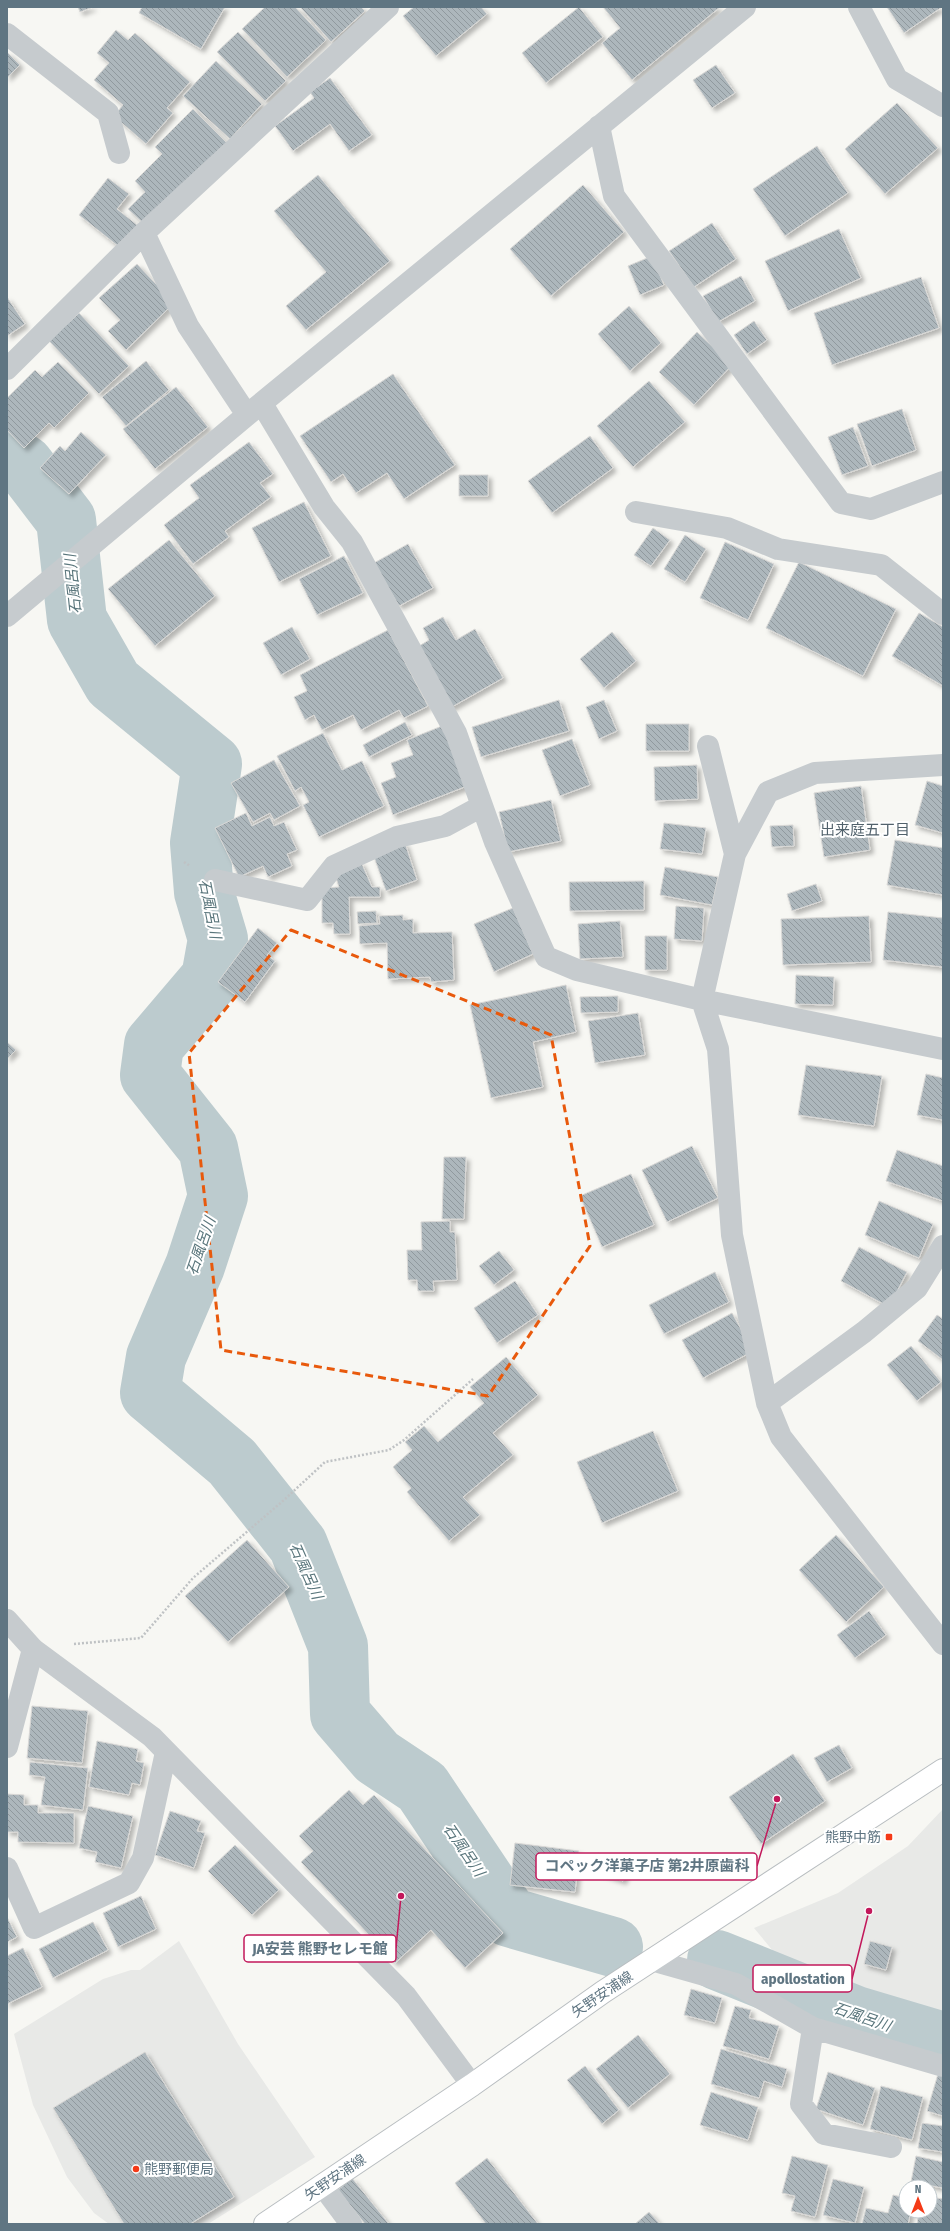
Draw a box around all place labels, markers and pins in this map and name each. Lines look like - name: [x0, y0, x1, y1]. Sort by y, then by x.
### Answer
- place label: 熊野中筋: [825, 1829, 881, 1846]
- marker: 熊野中筋: [884, 1832, 894, 1842]
- callout: コペック洋菓子店 第2井原歯科: [536, 1853, 757, 1880]
- callout: JA安芸 熊野セレモ館: [244, 1935, 396, 1962]
- callout: apollostation: [753, 1965, 852, 1992]
- place label: 熊野郵便局: [144, 2161, 214, 2178]
- marker: 熊野郵便局: [131, 2164, 141, 2174]

